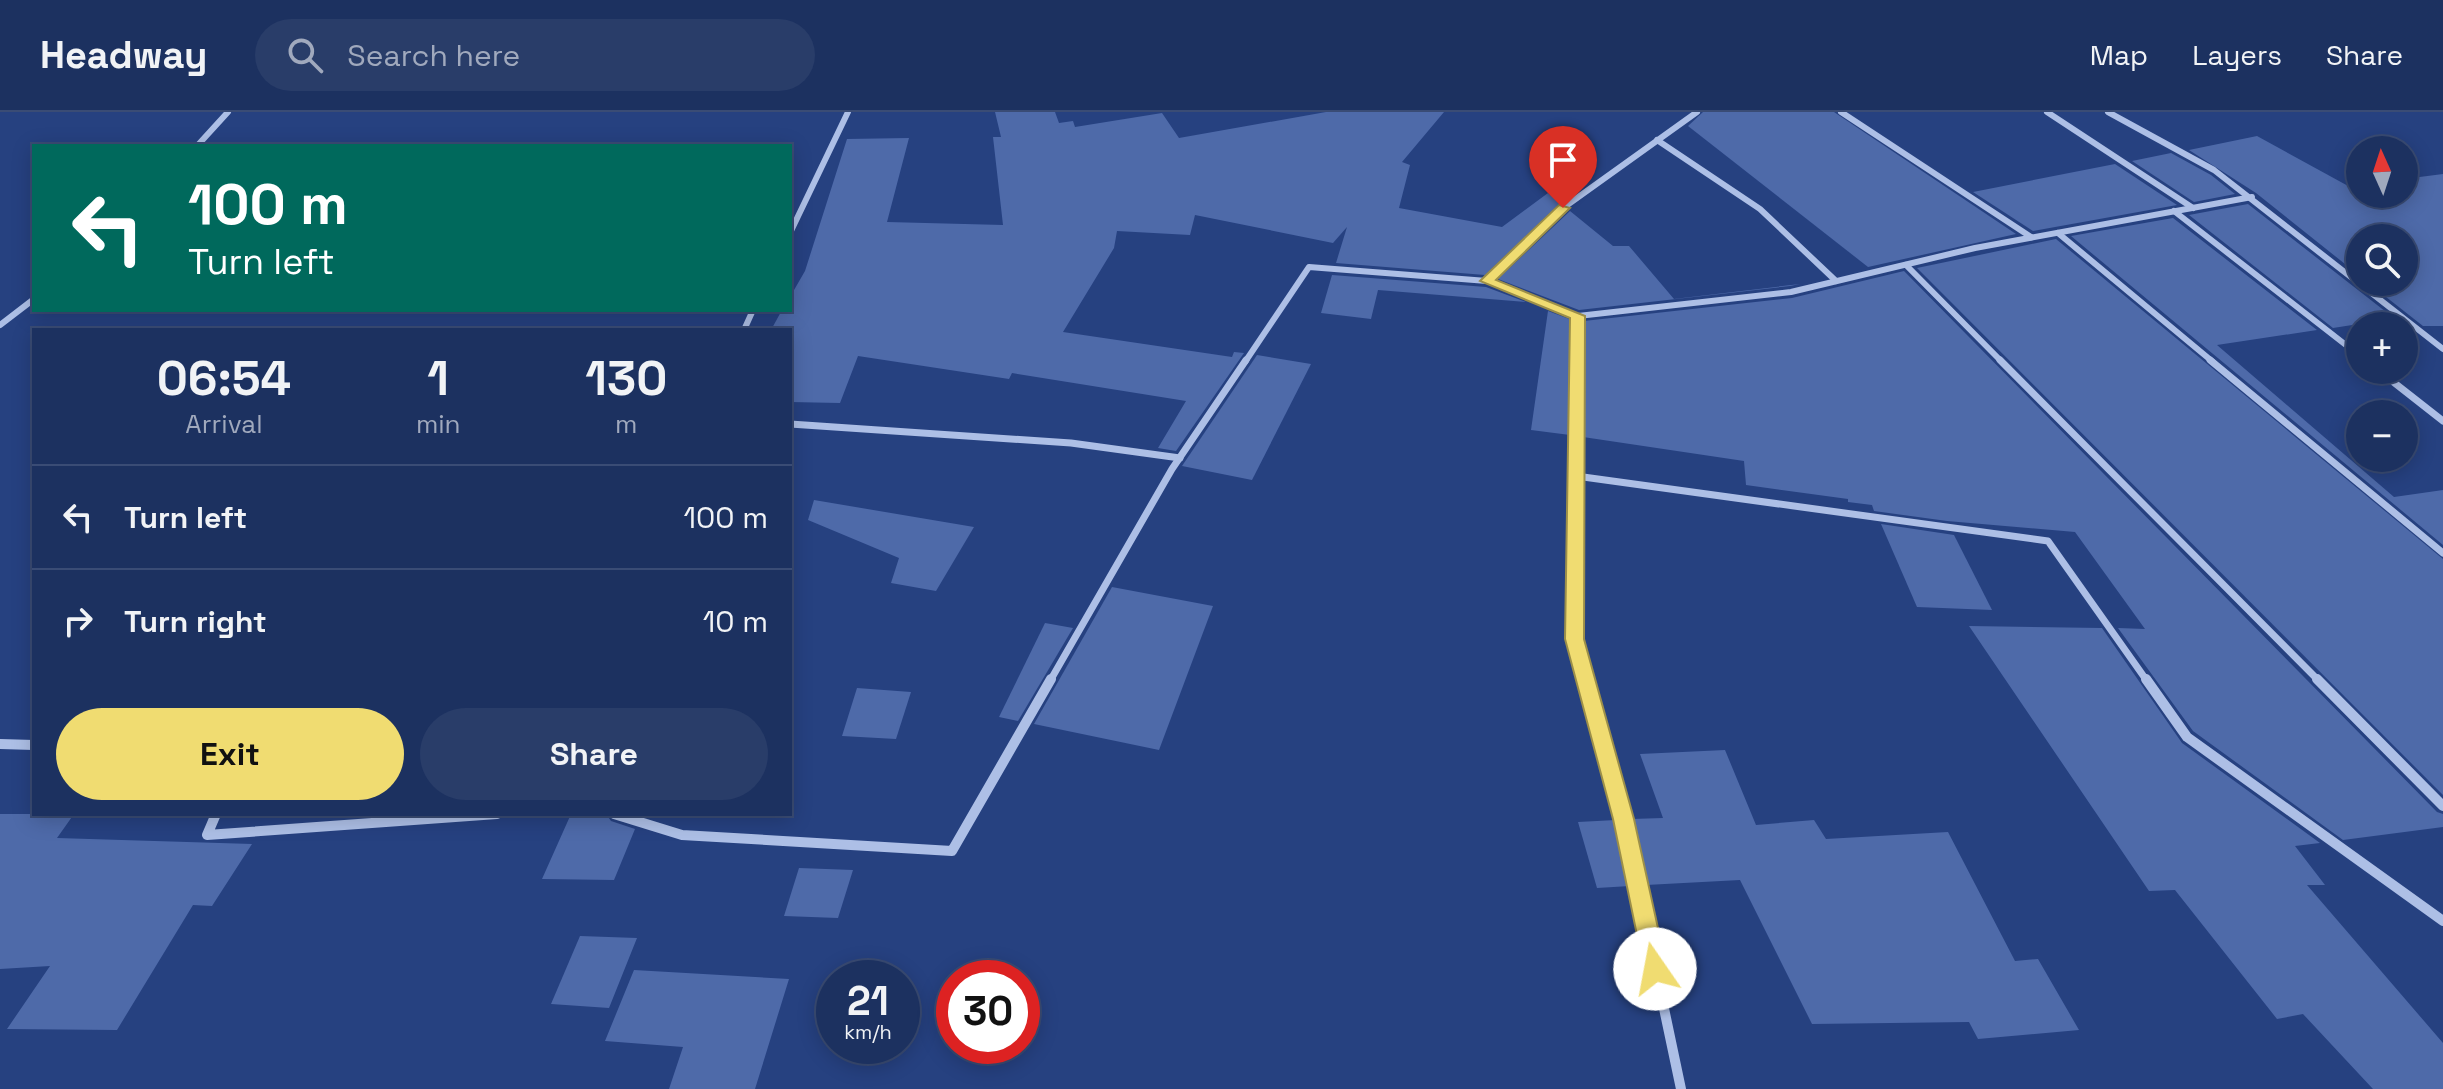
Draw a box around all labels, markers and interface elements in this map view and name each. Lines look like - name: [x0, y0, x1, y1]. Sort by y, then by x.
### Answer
- search box: [255, 19, 815, 91]
- text: Headway: [40, 31, 207, 79]
- icon: search: [283, 33, 327, 77]
- text: Search here: [347, 36, 520, 75]
- text: Map: [2090, 37, 2148, 73]
- text: Layers: [2192, 37, 2282, 73]
- text: Share: [2326, 37, 2403, 73]
- pin: [1529, 126, 1597, 208]
- north arrow: [2346, 136, 2418, 208]
- map controls: [2346, 136, 2418, 472]
- icon: arrive: [1541, 138, 1585, 182]
- text: 100 m: [188, 169, 348, 240]
- icon: left: [56, 176, 160, 280]
- button: search: [2346, 224, 2418, 296]
- text: Turn left: [188, 239, 335, 285]
- button: +: [2346, 312, 2418, 384]
- text: 06:54: [157, 348, 291, 409]
- text: 1: [427, 348, 449, 409]
- text: 130: [585, 348, 667, 409]
- button: −: [2346, 400, 2418, 472]
- text: Arrival: [185, 407, 263, 441]
- text: min: [416, 407, 461, 441]
- text: m: [615, 407, 637, 441]
- icon: left: [56, 495, 100, 539]
- text: Turn left: [124, 498, 247, 537]
- text: 100 m: [683, 498, 768, 537]
- icon: right: [56, 599, 100, 643]
- text: Turn right: [124, 602, 267, 641]
- text: 10 m: [703, 602, 768, 641]
- button: Exit: [56, 708, 404, 800]
- button: Share: [420, 708, 768, 800]
- position arrow: [1613, 927, 1697, 1011]
- speed limit sign: 30: [936, 960, 1040, 1064]
- text: 21: [847, 976, 889, 1027]
- text: km/h: [844, 1019, 892, 1045]

